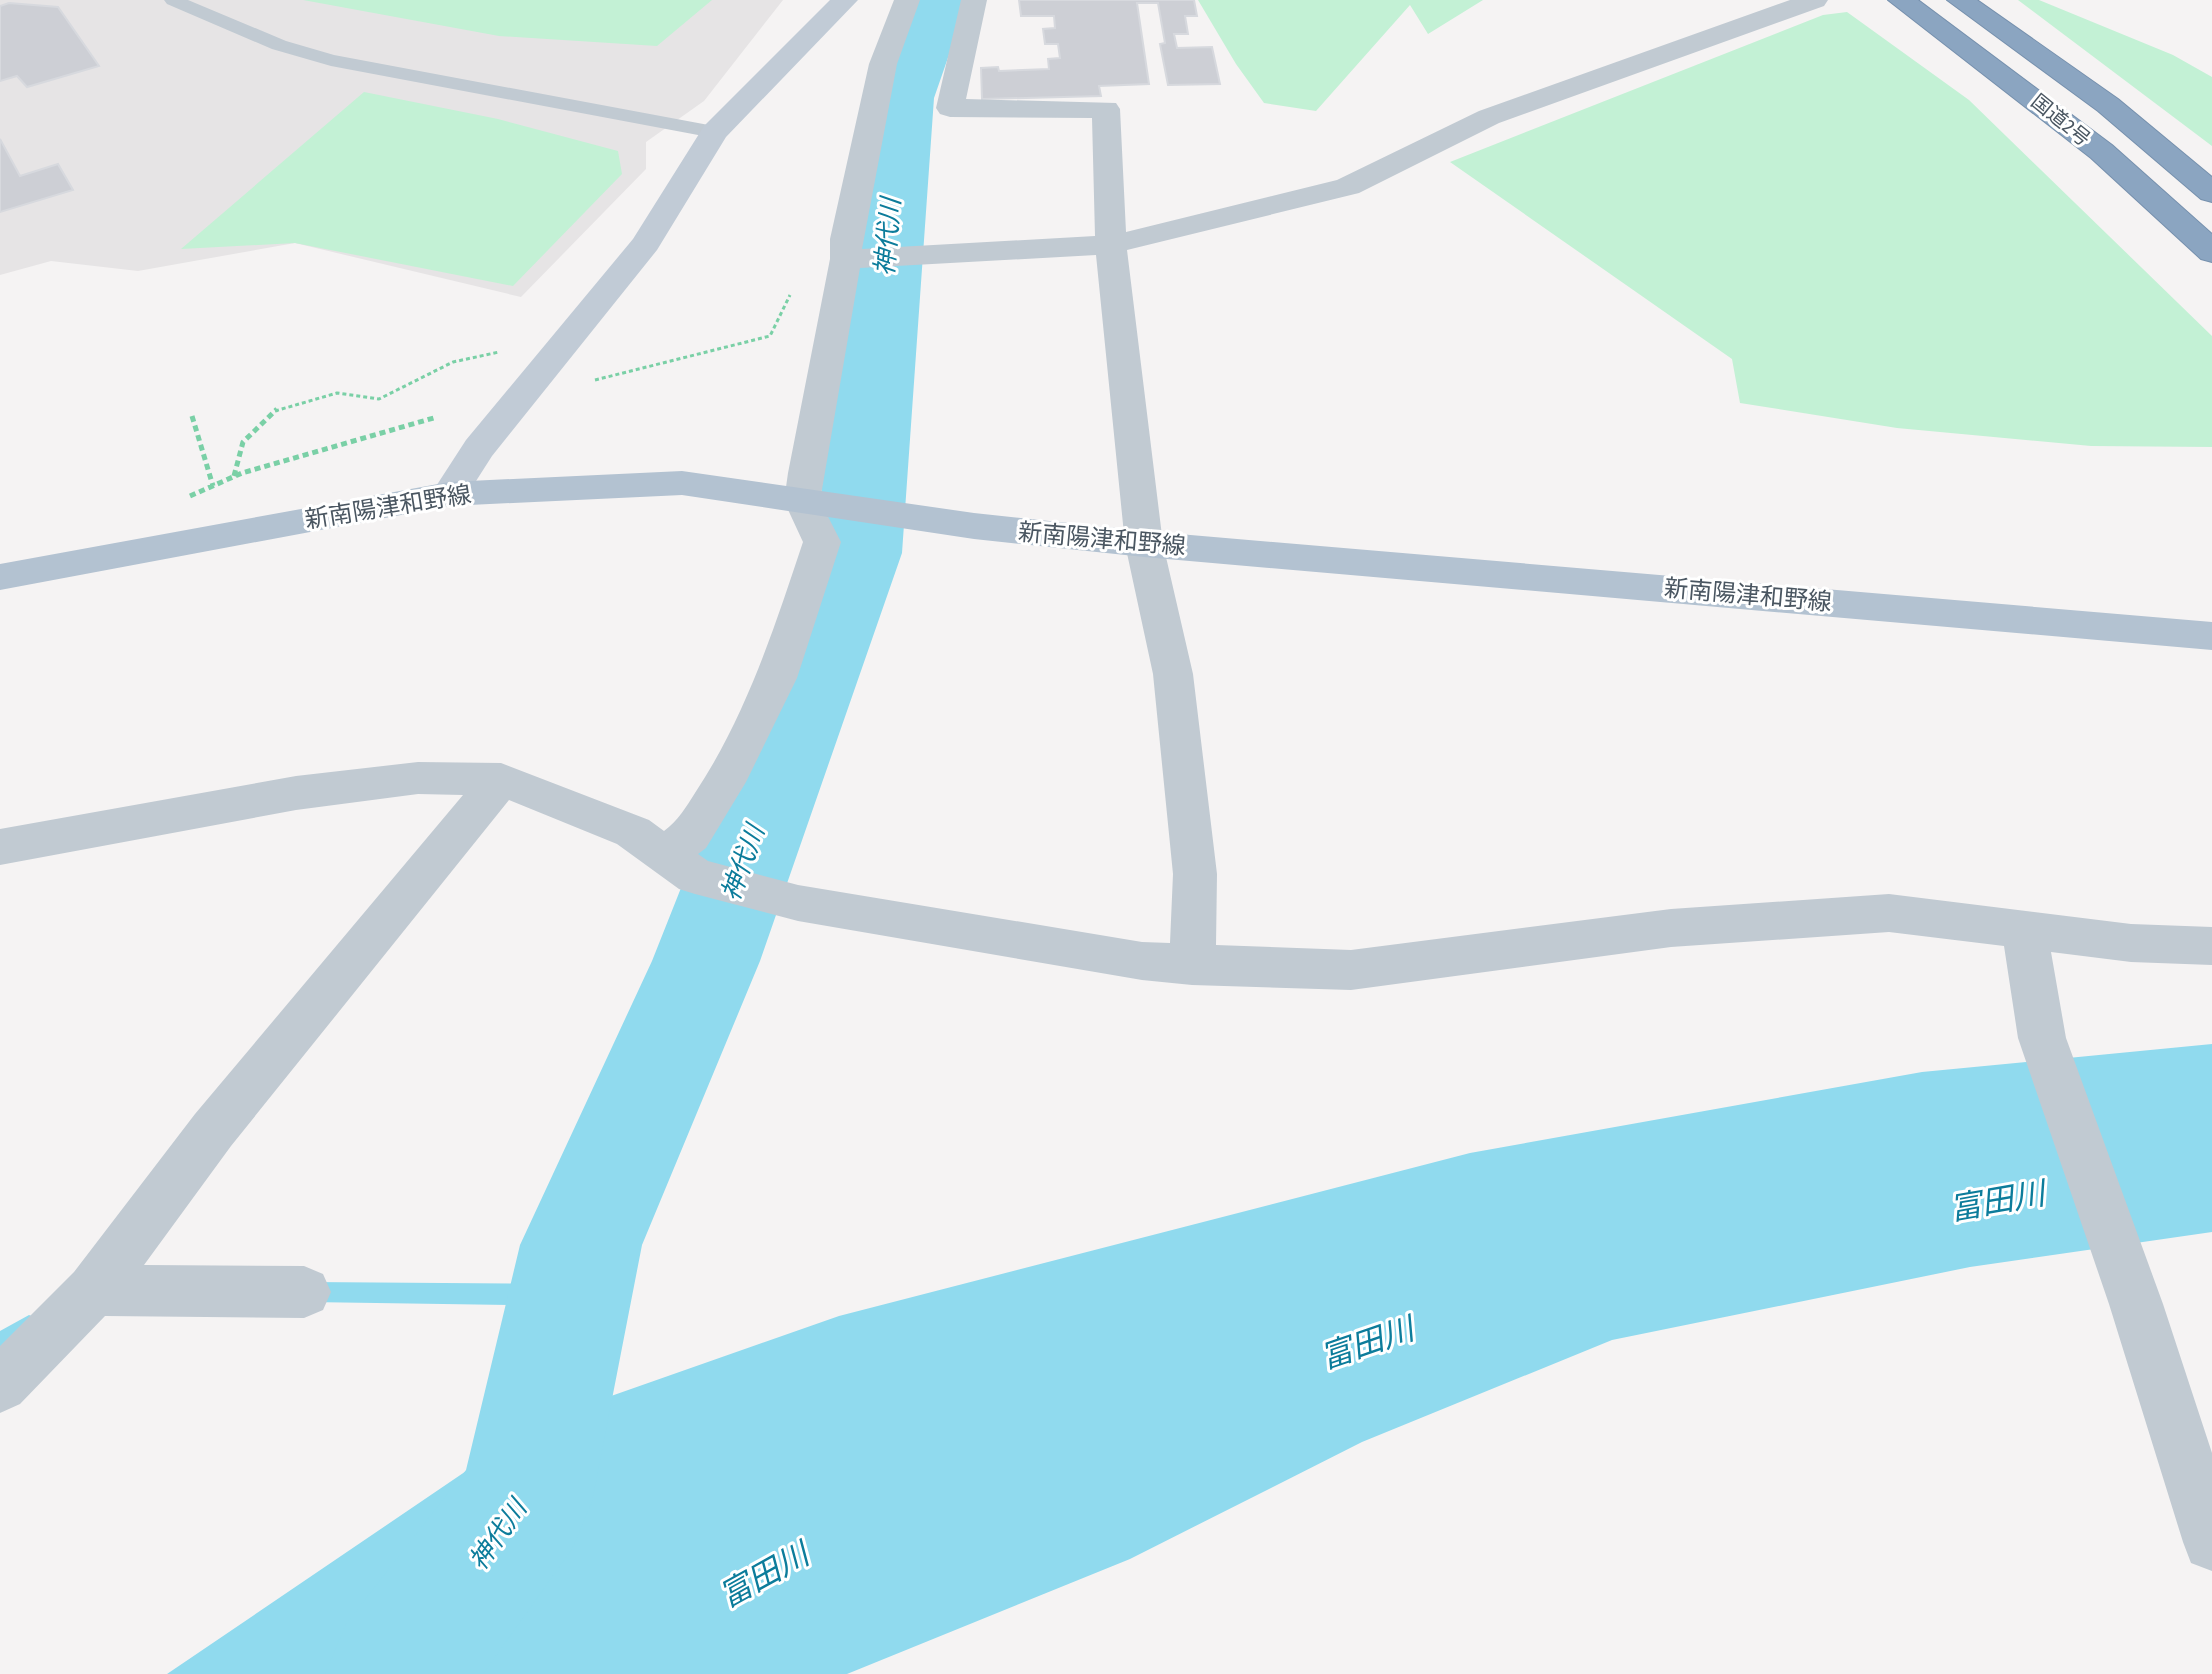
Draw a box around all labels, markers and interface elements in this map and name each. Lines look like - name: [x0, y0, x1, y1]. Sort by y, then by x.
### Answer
- street label: 国道2号: [2027, 89, 2095, 151]
- water label: 神代川: [869, 194, 907, 277]
- street label: 新南陽津和野線: [303, 480, 473, 534]
- street label: 新南陽津和野線: [1017, 518, 1187, 560]
- street label: 新南陽津和野線: [1663, 574, 1833, 616]
- water label: 神代川: [715, 818, 772, 905]
- water label: 富田川: [1946, 1173, 2051, 1228]
- water label: 富田川: [1315, 1308, 1421, 1377]
- water label: 神代川: [463, 1492, 535, 1576]
- water label: 富田川: [713, 1534, 818, 1615]

